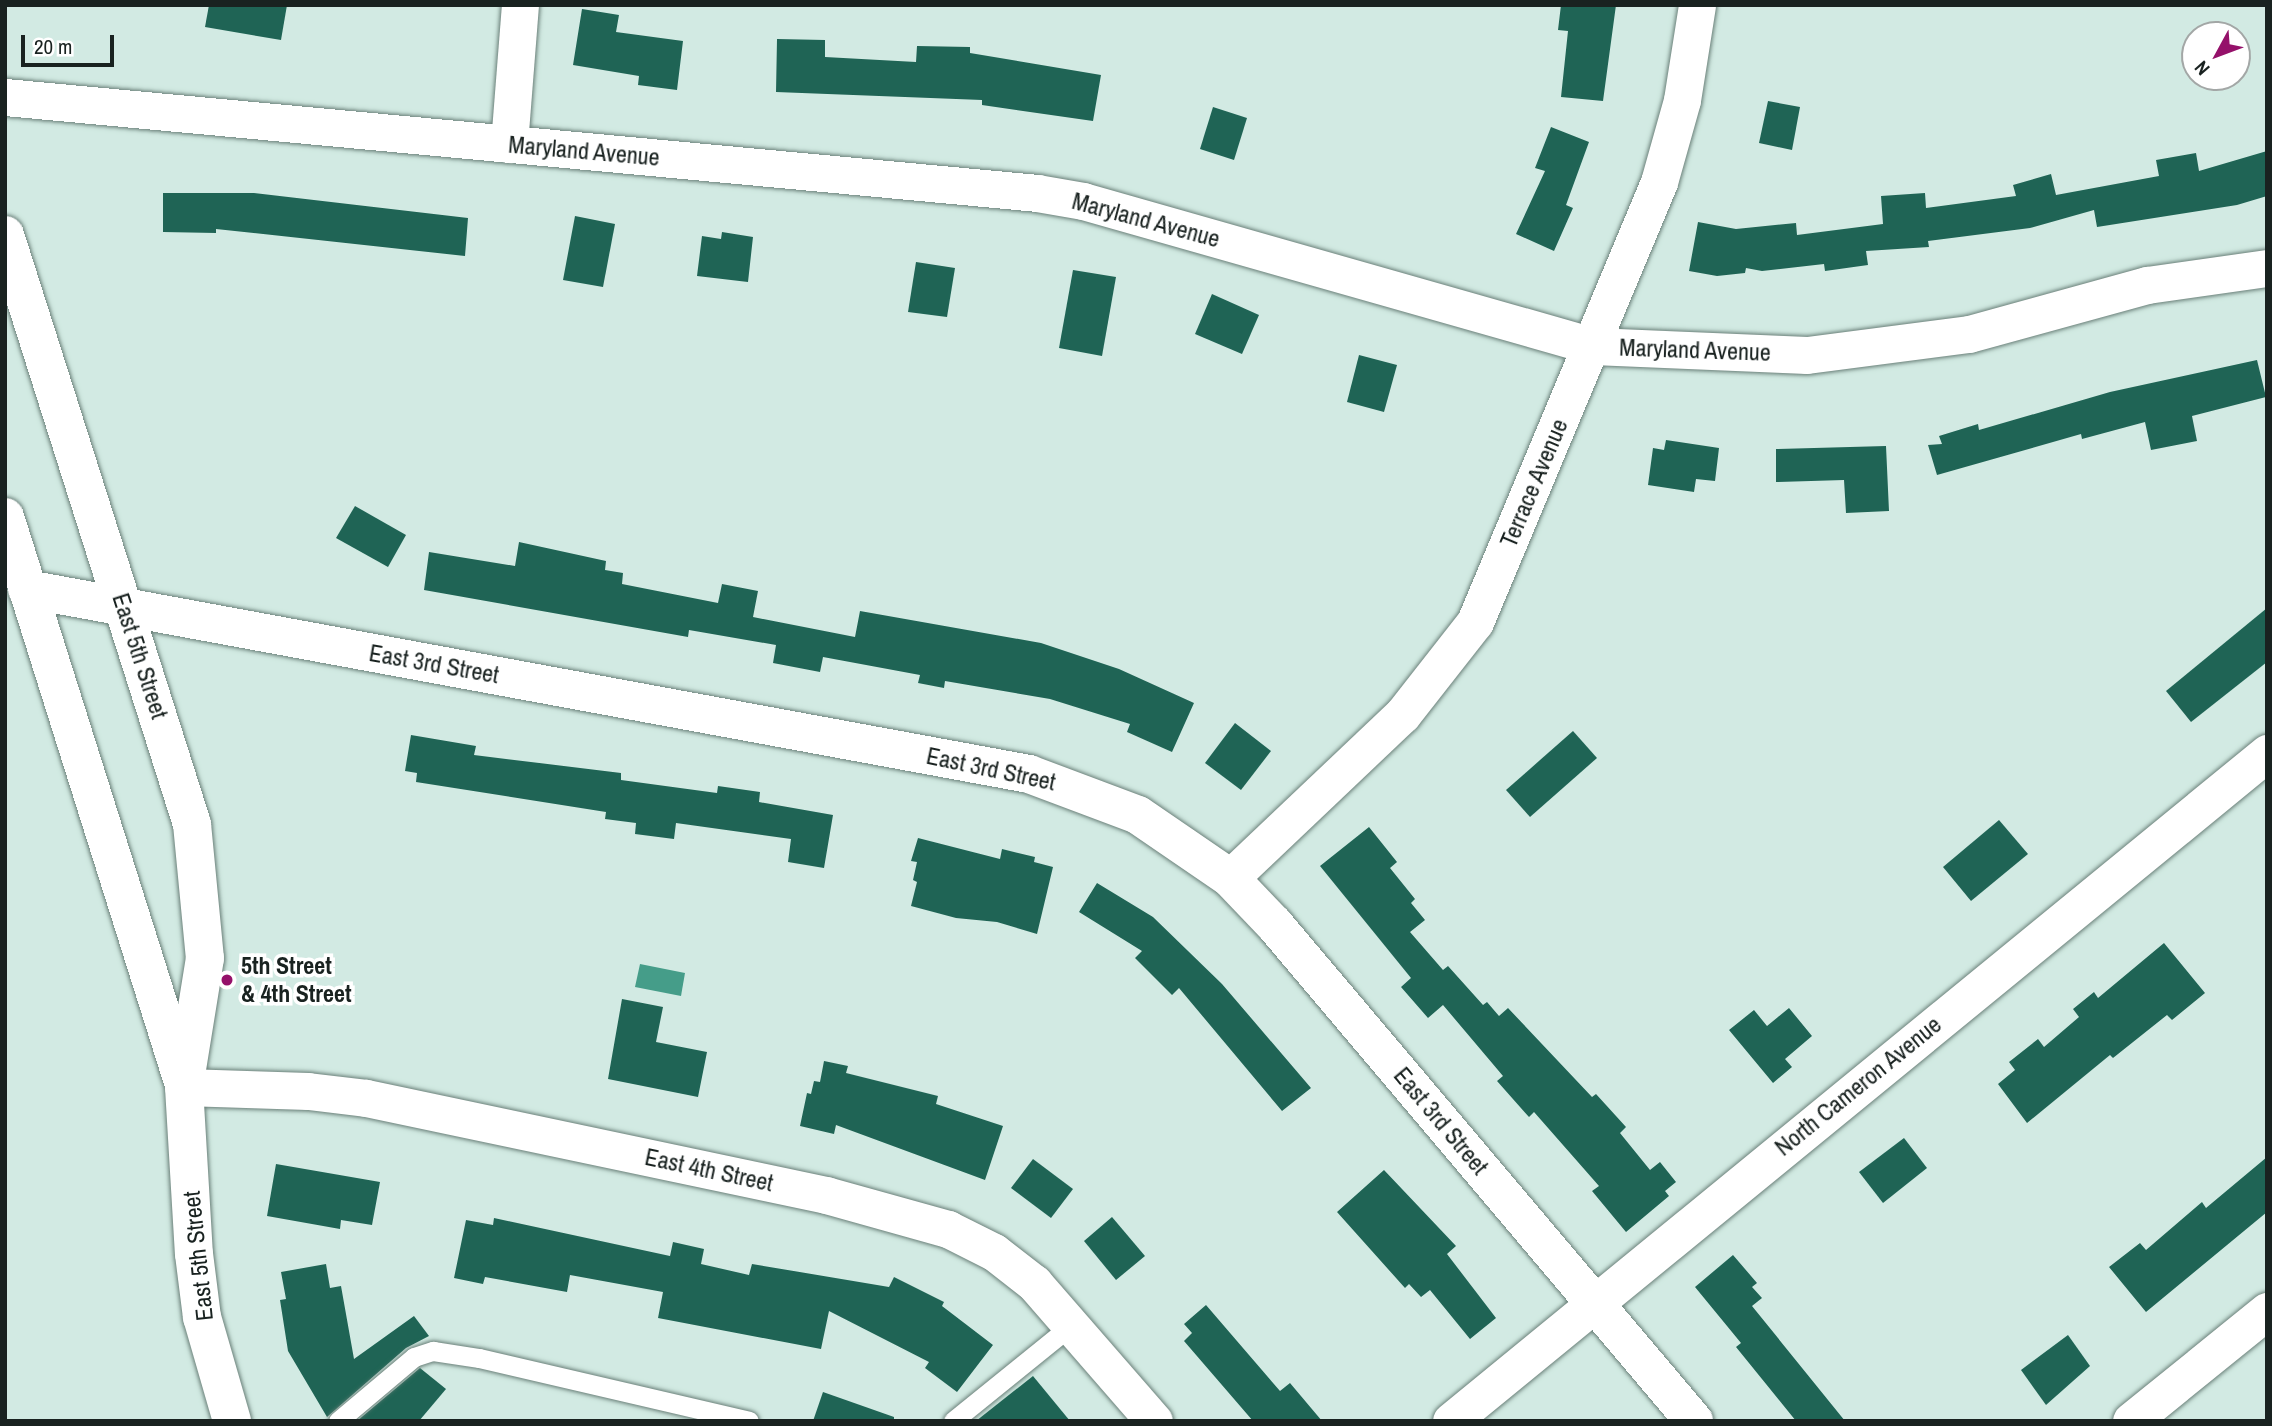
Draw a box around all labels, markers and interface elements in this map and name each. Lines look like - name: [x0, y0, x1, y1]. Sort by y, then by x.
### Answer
- scale bar: [24, 21, 117, 65]
- north arrow: [2181, 21, 2251, 91]
- text: 20 m: [34, 32, 72, 61]
- text: N: [2188, 56, 2215, 81]
- street label: Maryland Avenue: [507, 130, 661, 172]
- street label: Maryland Avenue: [1068, 186, 1224, 254]
- street label: Maryland Avenue: [1618, 333, 1772, 367]
- street label: Terrace Avenue: [1494, 414, 1574, 552]
- street label: East 5th Street: [106, 590, 174, 722]
- street label: East 3rd Street: [367, 638, 501, 690]
- street label: East 3rd Street: [924, 741, 1058, 797]
- place label: 5th Street & 4th Street: [241, 952, 351, 1008]
- marker: 5th Street & 4th Street: [219, 972, 235, 988]
- street label: North Cameron Avenue: [1769, 1010, 1947, 1162]
- street label: East 3rd Street: [1388, 1061, 1494, 1181]
- street label: East 4th Street: [642, 1142, 776, 1198]
- street label: East 5th Street: [177, 1190, 219, 1322]

